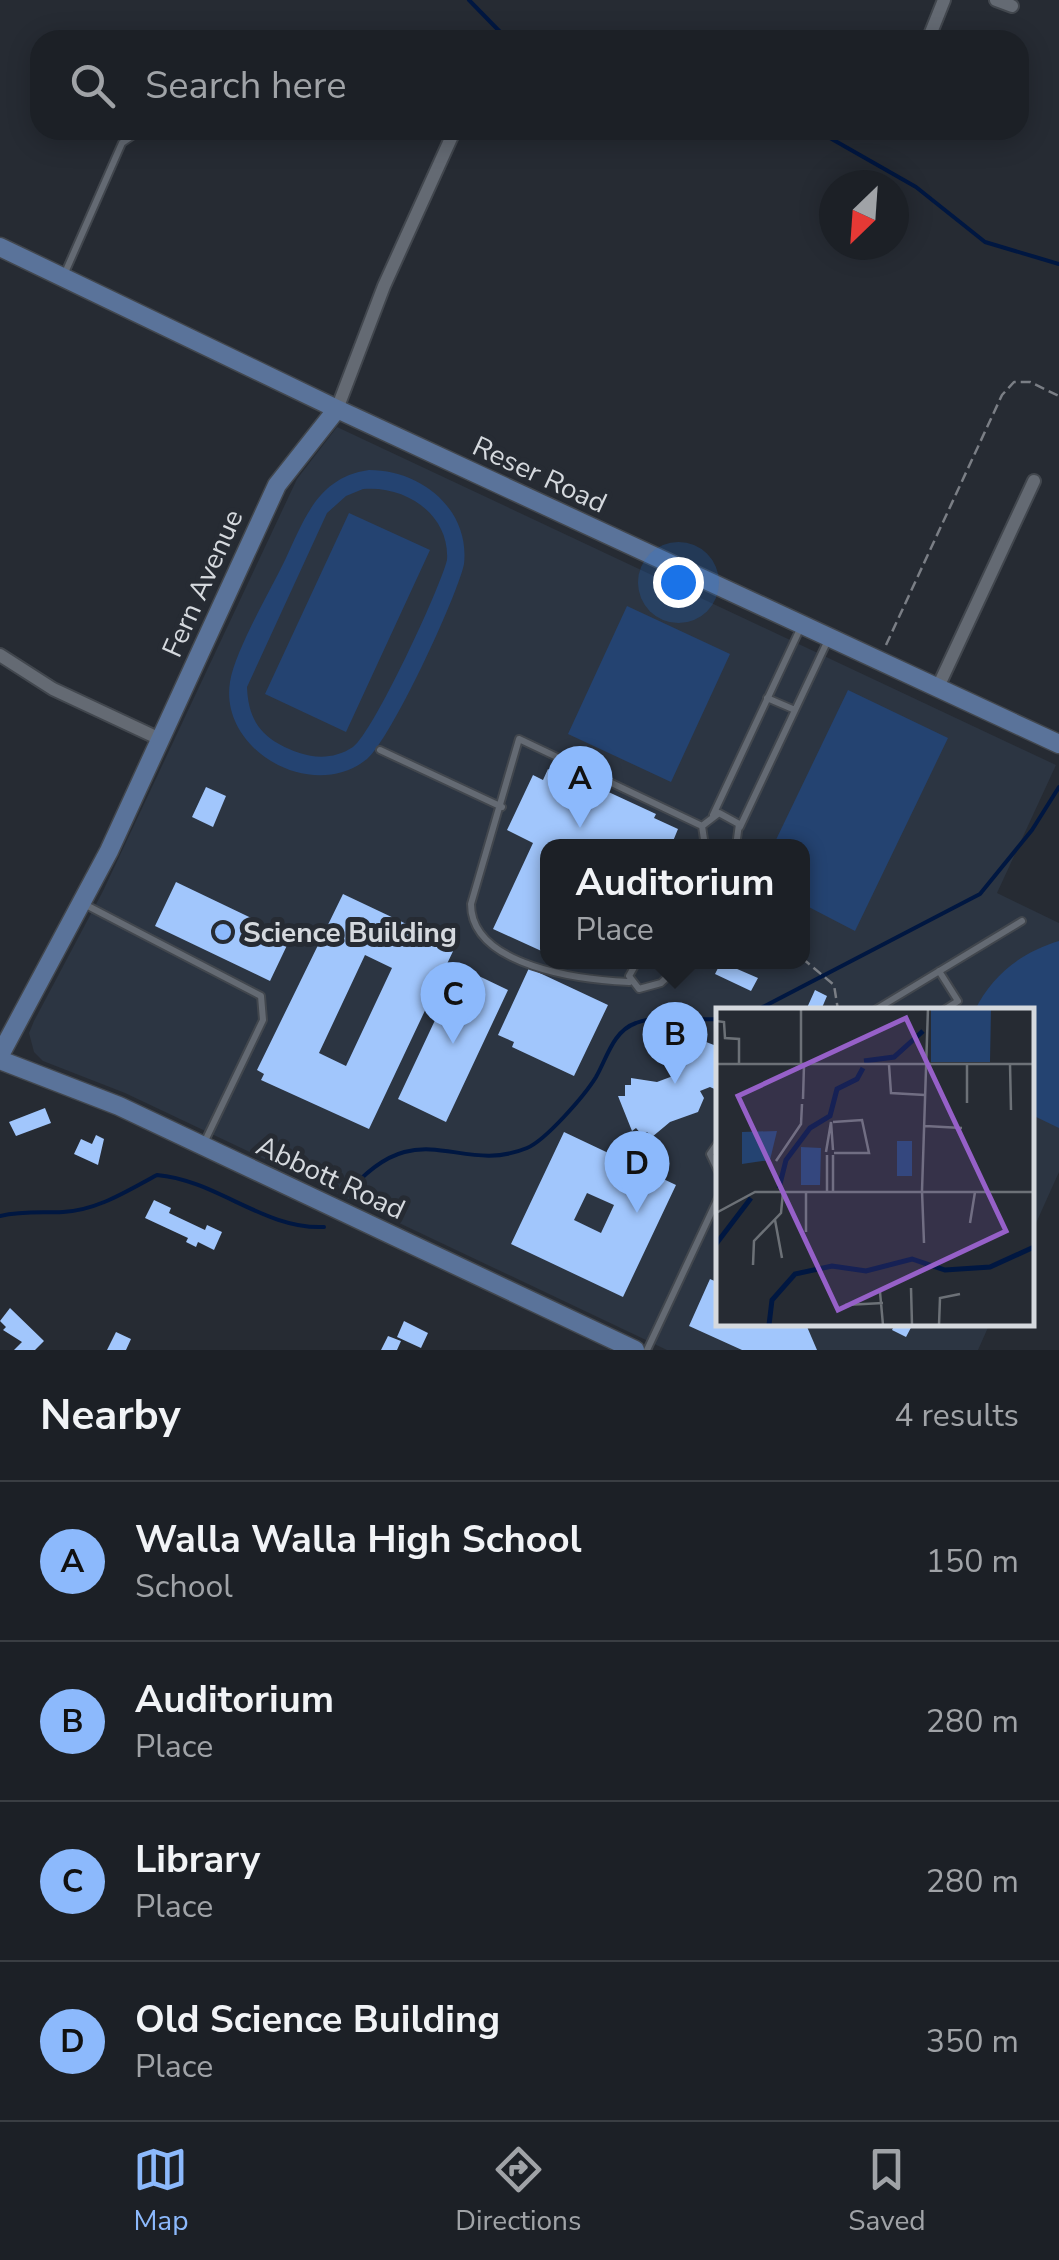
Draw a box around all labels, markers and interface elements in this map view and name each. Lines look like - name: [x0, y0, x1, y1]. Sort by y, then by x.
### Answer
- search box: [30, 30, 1029, 140]
- icon: search: [65, 58, 120, 113]
- text: Search here: [145, 60, 346, 111]
- north arrow: [819, 170, 909, 260]
- street label: Reser Road: [466, 427, 613, 523]
- street label: Fern Avenue: [153, 503, 252, 663]
- your location: [653, 557, 704, 608]
- pin: A: [548, 746, 612, 828]
- popup: [540, 839, 810, 969]
- text: Auditorium: [576, 857, 774, 908]
- text: Place: [576, 908, 654, 951]
- place label: Science Building: [243, 914, 457, 952]
- marker: Science Building: [212, 921, 234, 943]
- pin: C: [420, 962, 486, 1044]
- pin: B: [642, 1002, 708, 1084]
- inset map: [716, 1008, 1034, 1325]
- street label: Abbott Road: [250, 1127, 411, 1229]
- pin: D: [604, 1130, 670, 1213]
- text: Nearby: [40, 1387, 181, 1444]
- text: 4 results: [894, 1394, 1019, 1437]
- text: Walla Walla High School: [135, 1514, 582, 1565]
- text: A: [61, 1540, 84, 1583]
- text: 150 m: [926, 1540, 1019, 1583]
- text: School: [135, 1565, 233, 1608]
- text: Auditorium: [135, 1674, 334, 1725]
- text: B: [61, 1700, 84, 1743]
- text: 280 m: [926, 1700, 1019, 1743]
- text: Place: [135, 1725, 213, 1768]
- text: Library: [135, 1834, 260, 1885]
- text: C: [62, 1860, 83, 1903]
- text: 280 m: [926, 1860, 1019, 1903]
- text: Place: [135, 1885, 213, 1928]
- text: Old Science Building: [135, 1994, 500, 2045]
- text: D: [60, 2020, 85, 2063]
- text: 350 m: [926, 2020, 1019, 2063]
- text: Place: [135, 2045, 213, 2088]
- tab: Map: [133, 2142, 188, 2240]
- tab: Directions: [455, 2142, 581, 2240]
- tab: Saved: [848, 2142, 926, 2240]

